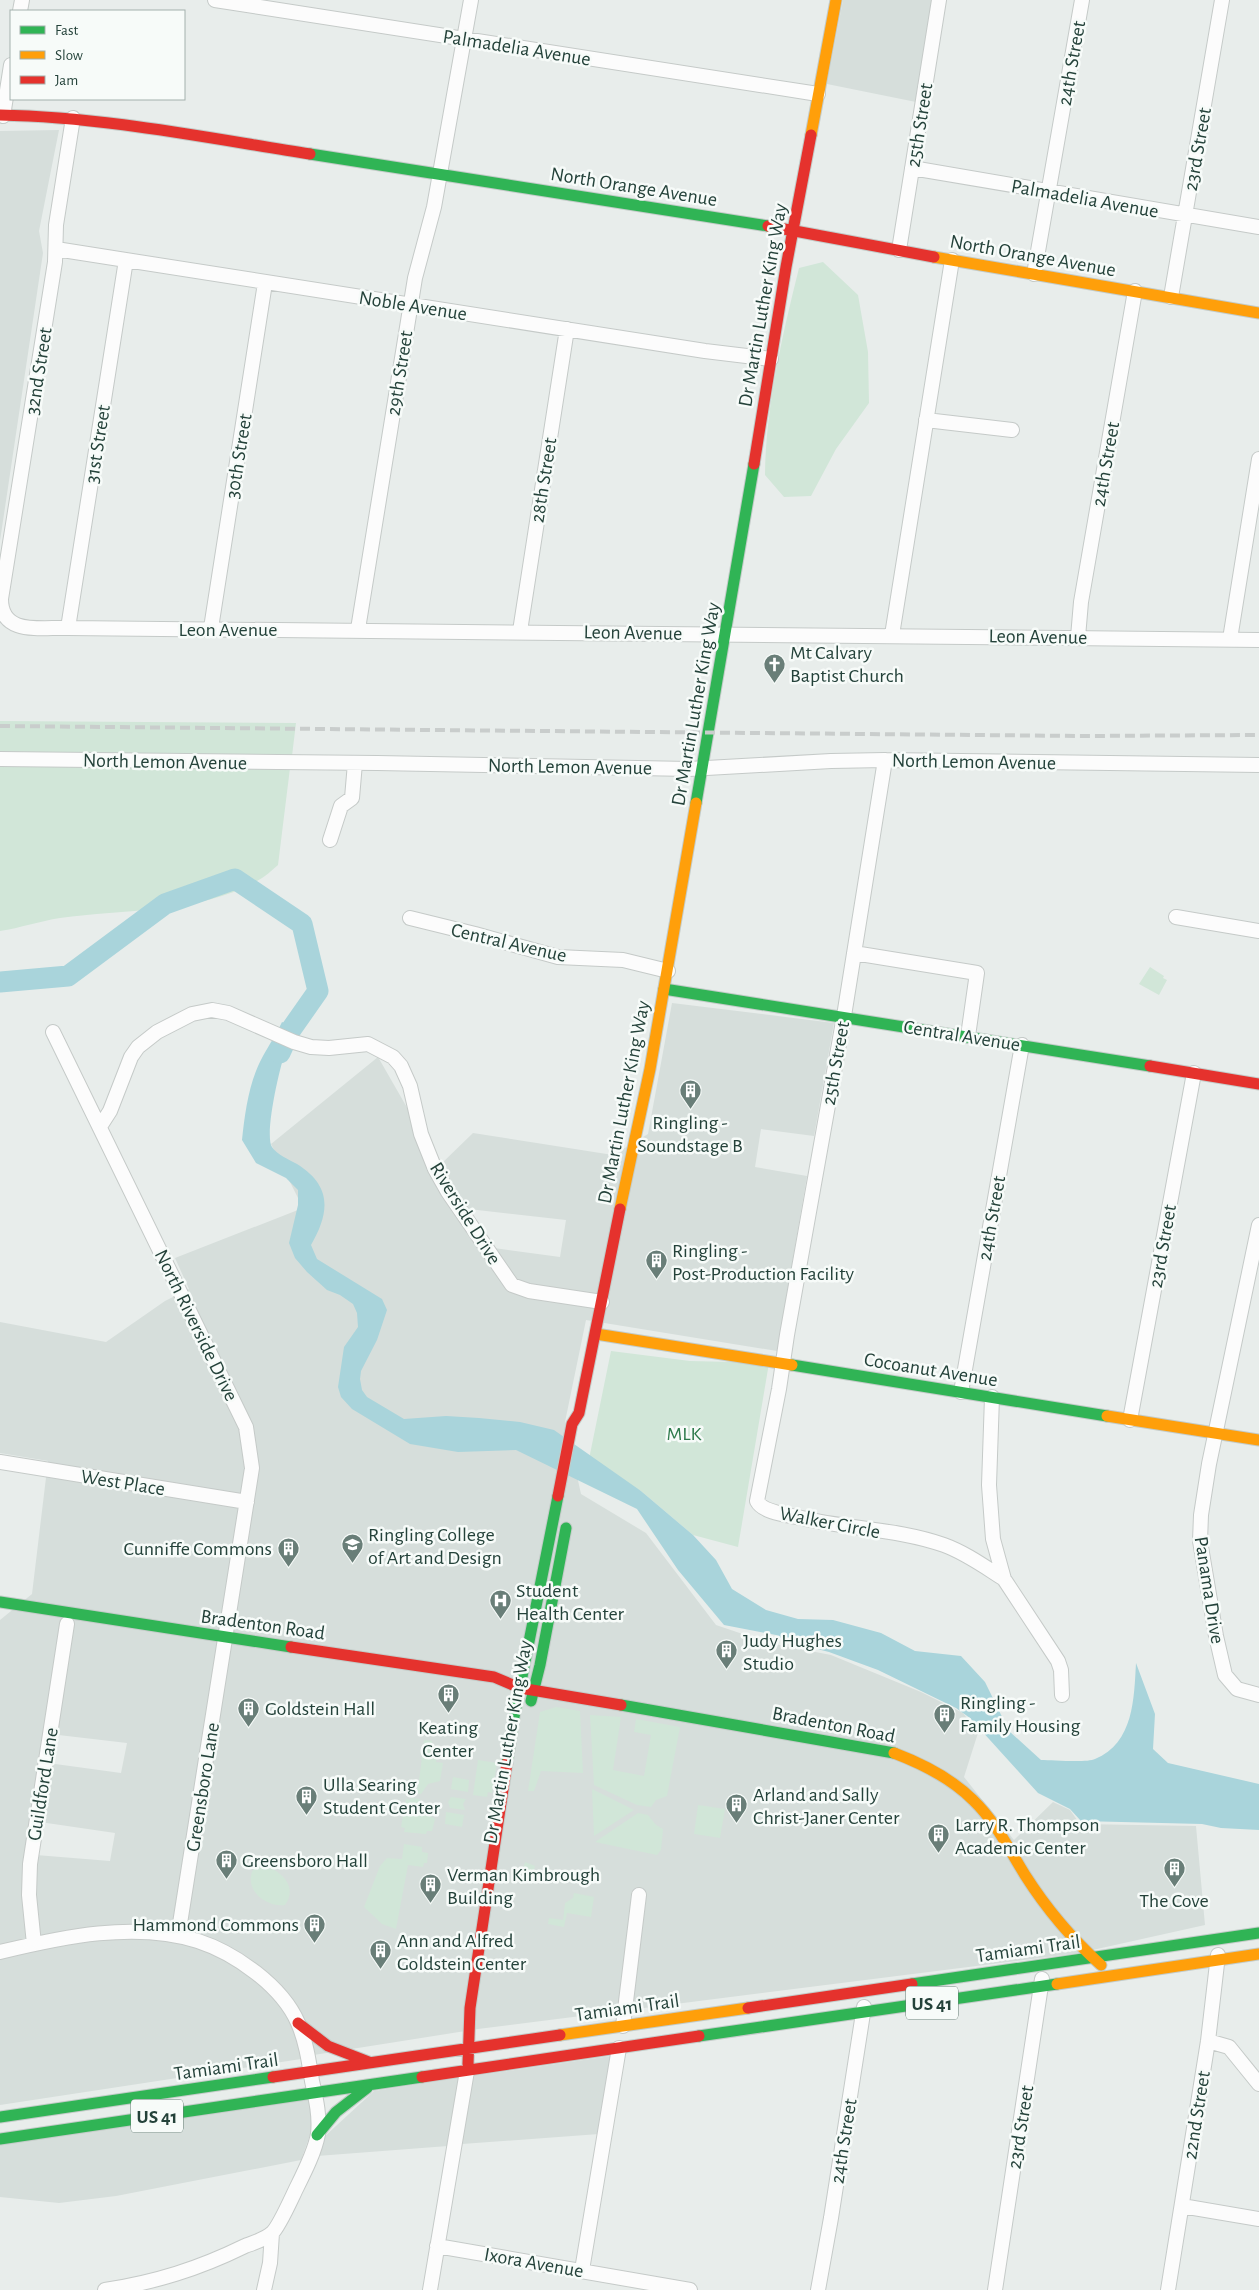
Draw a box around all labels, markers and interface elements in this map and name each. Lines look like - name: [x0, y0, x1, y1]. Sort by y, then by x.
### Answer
- legend: [10, 10, 185, 100]
- street label: 24th Street: [1055, 19, 1089, 107]
- text: Fast: [55, 23, 79, 38]
- street label: Palmadelia Avenue: [441, 26, 592, 70]
- text: Slow: [55, 48, 83, 63]
- text: Jam: [55, 73, 78, 88]
- street label: 25th Street: [903, 81, 937, 169]
- street label: 23rd Street: [1181, 105, 1215, 193]
- street label: North Orange Avenue: [549, 164, 719, 210]
- street label: Palmadelia Avenue: [1009, 176, 1160, 222]
- street label: Dr Martin Luther King Way: [735, 201, 791, 408]
- street label: North Orange Avenue: [948, 232, 1117, 280]
- street label: Noble Avenue: [357, 288, 468, 324]
- street label: 32nd Street: [22, 325, 56, 416]
- street label: 29th Street: [383, 329, 417, 417]
- street label: 31st Street: [82, 403, 114, 485]
- street label: 30th Street: [222, 412, 256, 500]
- street label: 24th Street: [1089, 420, 1123, 508]
- street label: 28th Street: [527, 436, 561, 524]
- street label: Dr Martin Luther King Way: [668, 600, 724, 807]
- street label: Leon Avenue: [179, 620, 277, 640]
- street label: Leon Avenue: [583, 622, 683, 644]
- street label: Leon Avenue: [988, 626, 1088, 648]
- place label: Mt Calvary Baptist Church: [790, 643, 904, 686]
- church icon: Mt Calvary Baptist Church: [762, 652, 786, 683]
- street label: North Lemon Avenue: [83, 751, 247, 773]
- street label: North Lemon Avenue: [892, 751, 1056, 773]
- street label: North Lemon Avenue: [488, 756, 652, 778]
- street label: Central Avenue: [449, 920, 568, 966]
- street label: Dr Martin Luther King Way: [594, 999, 654, 1205]
- street label: Central Avenue: [902, 1017, 1022, 1055]
- street label: 25th Street: [819, 1019, 853, 1107]
- building icon: Ringling - Soundstage B: [678, 1078, 702, 1109]
- place label: Ringling - Soundstage B: [637, 1113, 743, 1156]
- street label: Riverside Drive: [426, 1159, 505, 1268]
- street label: 24th Street: [975, 1174, 1009, 1262]
- street label: 23rd Street: [1146, 1202, 1180, 1290]
- place label: Ringling - Post-Production Facility: [672, 1241, 855, 1284]
- street label: North Riverside Drive: [151, 1246, 241, 1404]
- building icon: Ringling - Post-Production Facility: [644, 1249, 668, 1280]
- street label: Cocoanut Avenue: [863, 1350, 999, 1390]
- park label: MLK: [666, 1424, 702, 1444]
- street label: West Place: [79, 1466, 166, 1499]
- street label: Walker Circle: [778, 1503, 882, 1543]
- place label: Ringling College of Art and Design: [368, 1525, 502, 1568]
- school or university icon: Ringling College of Art and Design: [340, 1533, 364, 1564]
- street label: Panama Drive: [1191, 1535, 1227, 1645]
- building icon: Cunniffe Commons: [276, 1536, 300, 1567]
- place label: Cunniffe Commons: [124, 1539, 272, 1559]
- place label: Student Health Center: [516, 1581, 625, 1624]
- hospital icon: Student Health Center: [488, 1589, 512, 1620]
- street label: Bradenton Road: [200, 1606, 326, 1644]
- place label: Judy Hughes Studio: [743, 1631, 842, 1674]
- street label: Dr Martin Luther King Way: [480, 1638, 536, 1845]
- building icon: Judy Hughes Studio: [715, 1639, 739, 1670]
- building icon: Keating Center: [436, 1683, 460, 1714]
- place label: Ringling - Family Housing: [960, 1693, 1081, 1736]
- building icon: Goldstein Hall: [237, 1696, 261, 1727]
- place label: Goldstein Hall: [265, 1699, 375, 1719]
- building icon: Ringling - Family Housing: [932, 1702, 956, 1733]
- street label: Bradenton Road: [771, 1703, 897, 1747]
- place label: Keating Center: [418, 1718, 478, 1761]
- street label: Greensboro Lane: [183, 1721, 223, 1853]
- street label: Guildford Lane: [24, 1726, 62, 1842]
- place label: Ulla Searing Student Center: [323, 1775, 440, 1818]
- building icon: Ulla Searing Student Center: [295, 1784, 319, 1815]
- place label: Arland and Sally Christ-Janer Center: [753, 1785, 900, 1828]
- building icon: Arland and Sally Christ-Janer Center: [725, 1793, 749, 1824]
- place label: Larry R. Thompson Academic Center: [955, 1815, 1099, 1858]
- building icon: Larry R. Thompson Academic Center: [927, 1823, 951, 1854]
- building icon: Greensboro Hall: [214, 1848, 238, 1879]
- place label: Greensboro Hall: [242, 1851, 368, 1871]
- building icon: The Cove: [1162, 1856, 1186, 1887]
- place label: Verman Kimbrough Building: [447, 1865, 600, 1908]
- building icon: Verman Kimbrough Building: [419, 1873, 443, 1904]
- place label: The Cove: [1139, 1891, 1209, 1911]
- building icon: Hammond Commons: [303, 1912, 327, 1943]
- place label: Hammond Commons: [133, 1915, 299, 1935]
- place label: Ann and Alfred Goldstein Center: [397, 1931, 527, 1974]
- street label: Tamiami Trail: [975, 1932, 1082, 1966]
- building icon: Ann and Alfred Goldstein Center: [369, 1939, 393, 1970]
- road number: US 41: [906, 1986, 958, 2020]
- street label: Tamiami Trail: [574, 1991, 681, 2025]
- street label: Tamiami Trail: [173, 2050, 280, 2084]
- street label: 22nd Street: [1180, 2069, 1214, 2161]
- street label: 23rd Street: [1004, 2083, 1038, 2170]
- street label: 24th Street: [827, 2097, 861, 2185]
- road number: US 41: [131, 2100, 183, 2132]
- street label: Ixora Avenue: [483, 2244, 585, 2282]

